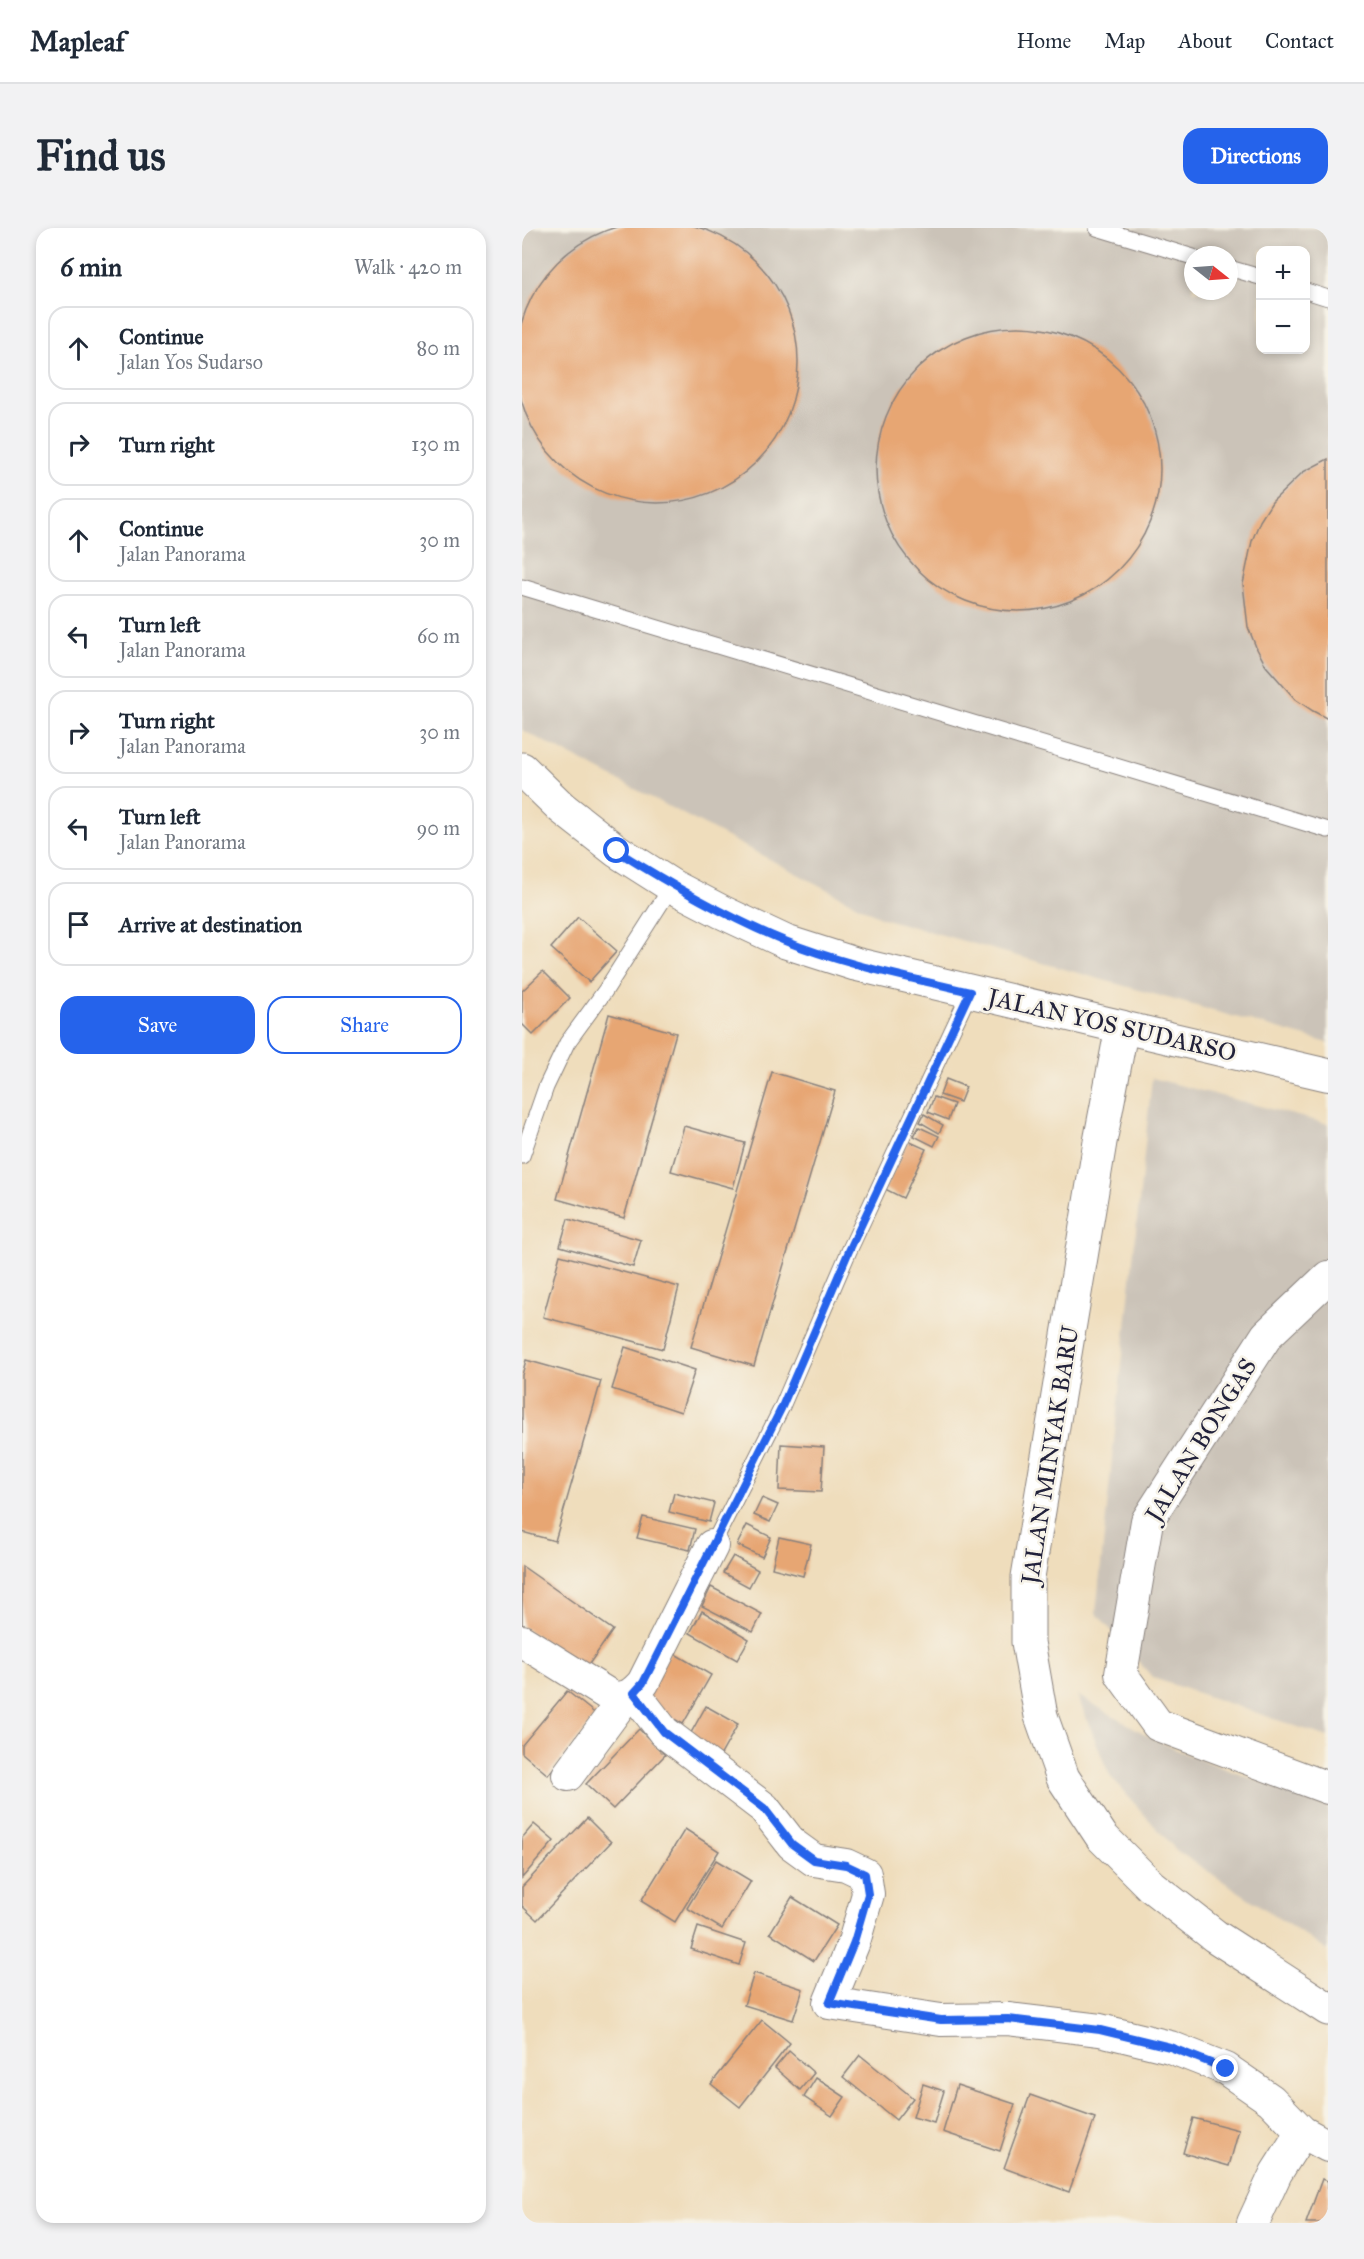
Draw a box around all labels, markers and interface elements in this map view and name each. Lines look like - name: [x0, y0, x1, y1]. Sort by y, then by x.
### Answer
- text: Mapleaf: [30, 24, 125, 59]
- text: Home: [1016, 28, 1071, 54]
- text: Map: [1104, 28, 1145, 54]
- text: About: [1178, 28, 1232, 54]
- text: Contact: [1265, 28, 1334, 54]
- button: Directions: [1183, 128, 1328, 184]
- text: Find us: [36, 130, 166, 182]
- north arrow: [1184, 246, 1238, 300]
- map controls: [1256, 246, 1310, 354]
- button: +: [1256, 246, 1310, 300]
- text: 6 min: [60, 251, 122, 283]
- text: Walk · 420 m: [354, 255, 462, 279]
- button: −: [1256, 300, 1310, 354]
- text: Continue: [119, 323, 204, 350]
- icon: ahead: [62, 332, 95, 365]
- text: 80 m: [417, 336, 460, 360]
- text: Jalan Yos Sudarso: [119, 350, 263, 374]
- icon: right: [62, 428, 95, 461]
- text: Turn right: [119, 431, 215, 458]
- text: 130 m: [411, 432, 460, 456]
- text: Continue: [119, 515, 204, 542]
- icon: ahead: [62, 524, 95, 557]
- text: 30 m: [419, 528, 460, 552]
- text: Jalan Panorama: [119, 542, 246, 566]
- text: Turn left: [119, 611, 201, 638]
- icon: left: [62, 620, 95, 653]
- text: 60 m: [417, 624, 460, 648]
- text: Jalan Panorama: [119, 638, 246, 662]
- text: Turn right: [119, 707, 215, 734]
- icon: right: [62, 716, 95, 749]
- text: 30 m: [419, 720, 460, 744]
- text: Jalan Panorama: [119, 734, 246, 758]
- text: Turn left: [119, 803, 201, 830]
- icon: left: [62, 812, 95, 845]
- text: 90 m: [417, 816, 460, 840]
- text: Jalan Panorama: [119, 830, 246, 854]
- route start: [603, 837, 629, 863]
- icon: arrive: [62, 908, 95, 941]
- text: Arrive at destination: [119, 911, 302, 938]
- street label: JALAN YOS SUDARSO: [982, 981, 1239, 1068]
- button: Save: [60, 996, 255, 1054]
- button: Share: [267, 996, 462, 1054]
- street label: JALAN MINYAK BARU: [1014, 1324, 1085, 1589]
- street label: JALAN BONGAS: [1137, 1353, 1263, 1530]
- route end: [1212, 2055, 1238, 2081]

